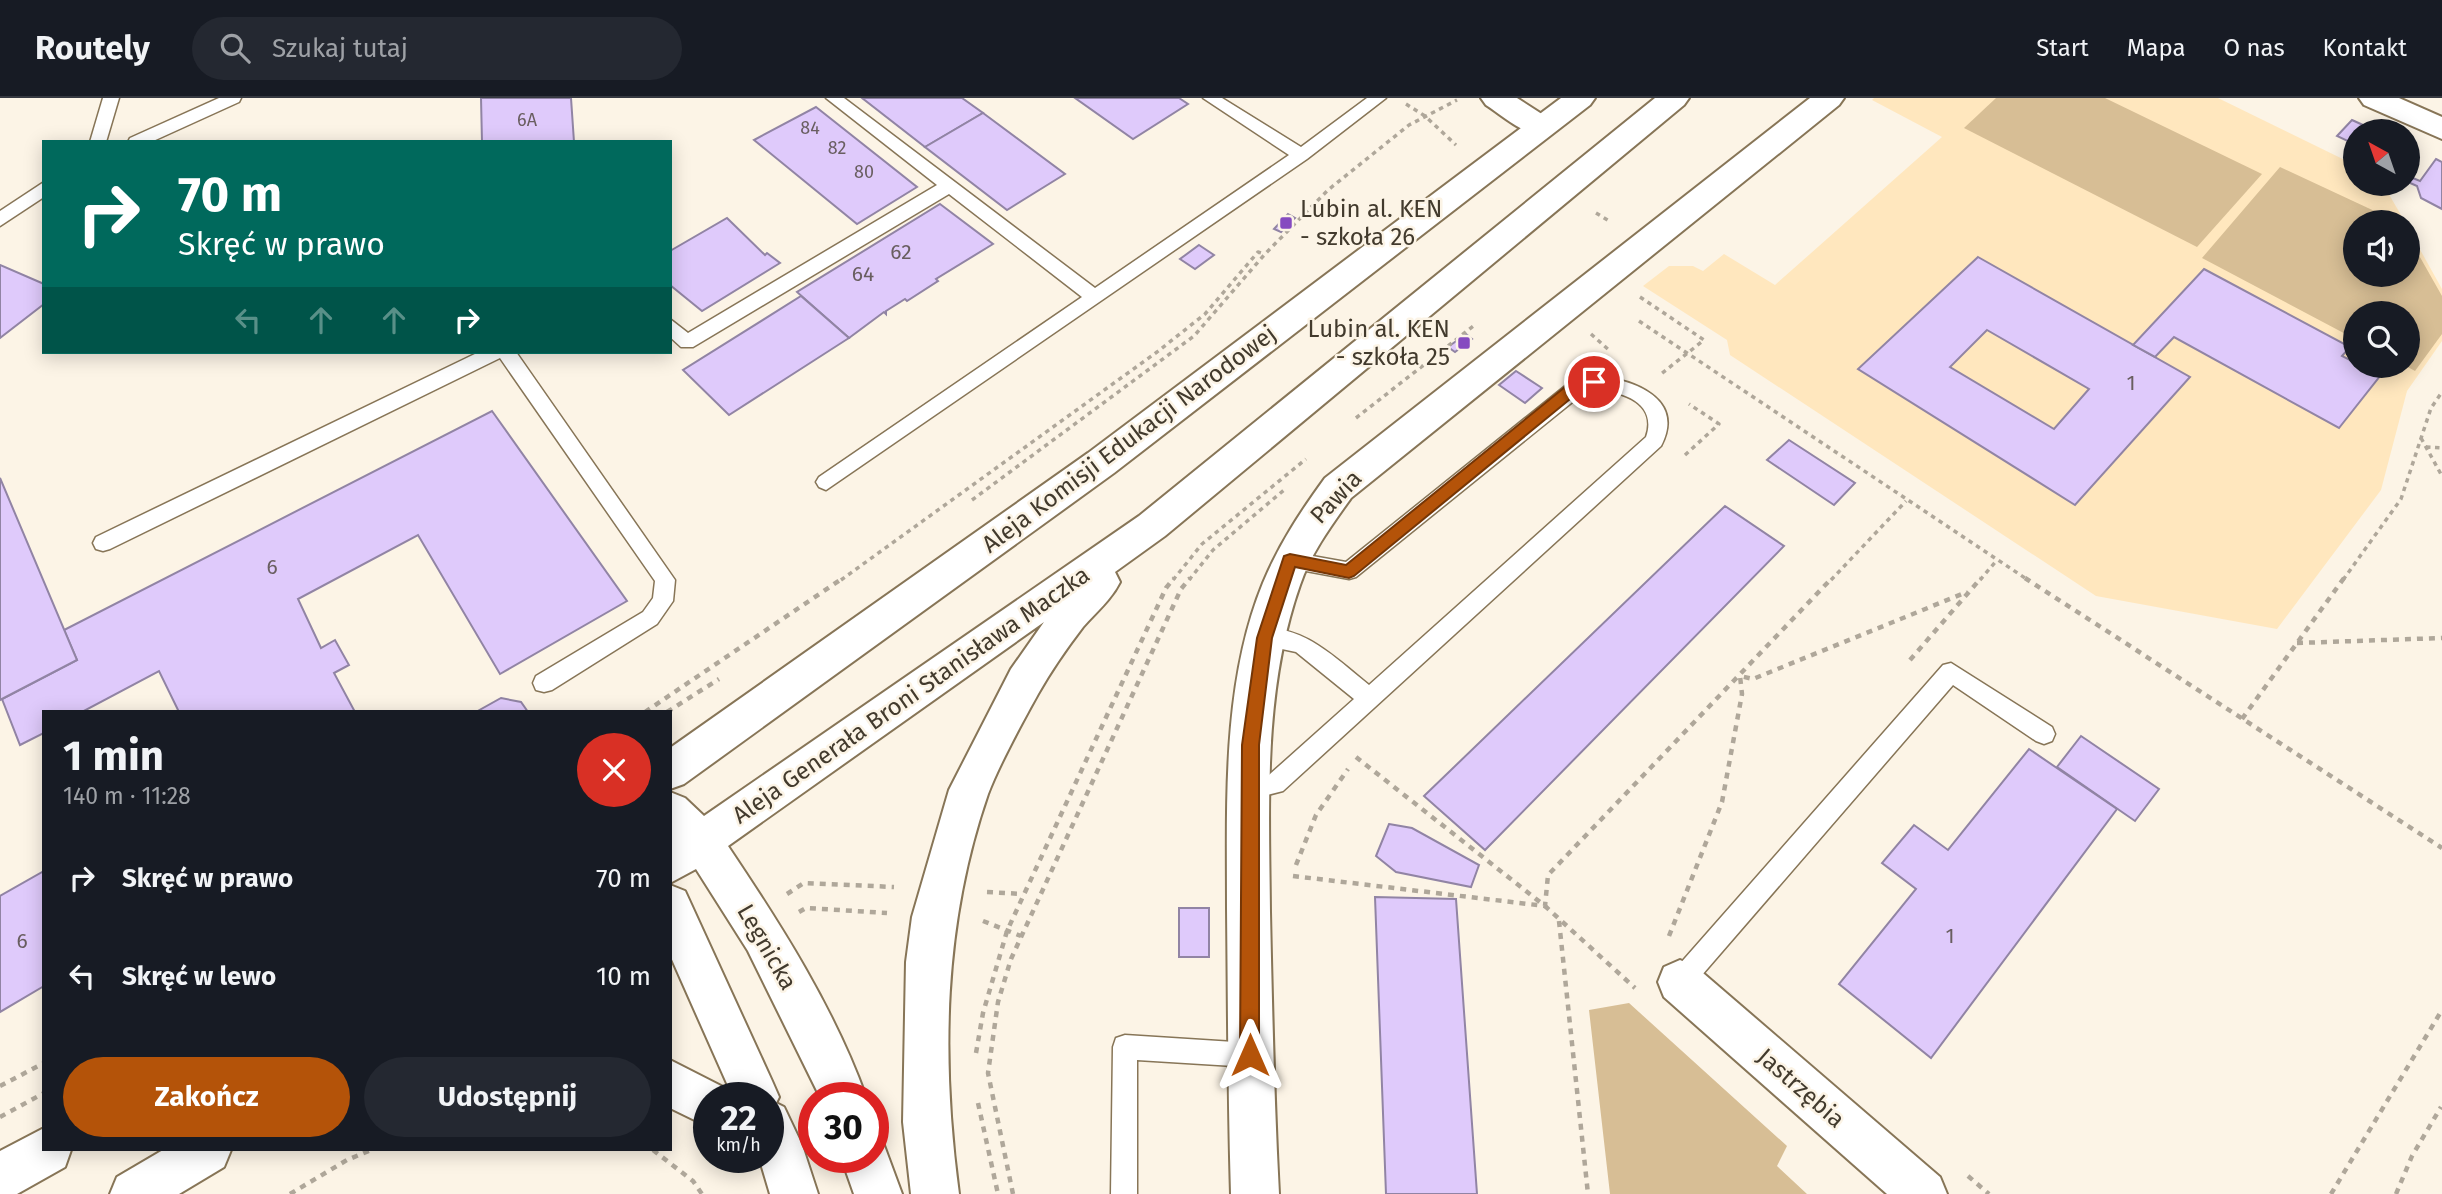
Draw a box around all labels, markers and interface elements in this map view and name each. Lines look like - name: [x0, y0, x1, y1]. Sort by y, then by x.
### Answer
- search box: [192, 17, 682, 80]
- text: Routely: [35, 28, 150, 68]
- icon: search: [216, 29, 254, 67]
- text: Szukaj tutaj: [272, 33, 408, 64]
- text: Start: [2036, 34, 2089, 62]
- text: Mapa: [2127, 34, 2186, 62]
- text: O nas: [2224, 34, 2285, 62]
- text: Kontakt: [2323, 34, 2407, 62]
- house number: 6A: [517, 109, 538, 131]
- house number: 84: [800, 117, 820, 139]
- north arrow: [2343, 119, 2420, 196]
- map controls: [2343, 119, 2420, 378]
- house number: 82: [828, 137, 846, 159]
- house number: 80: [854, 161, 874, 183]
- text: 70 m: [178, 165, 282, 224]
- icon: right: [63, 168, 154, 259]
- place label: Lubin al. KEN - szkoła 26: [1300, 195, 1442, 251]
- button: sound: [2343, 210, 2420, 287]
- marker: Lubin al. KEN - szkoła 26: [1278, 215, 1294, 231]
- text: Skręć w prawo: [178, 225, 385, 263]
- house number: 62: [890, 239, 912, 265]
- house number: 64: [852, 261, 874, 287]
- icon: left: [229, 301, 267, 339]
- icon: ahead: [302, 301, 340, 339]
- icon: ahead: [375, 301, 413, 339]
- icon: right: [448, 301, 486, 339]
- button: search: [2343, 301, 2420, 378]
- place label: Lubin al. KEN - szkoła 25: [1308, 315, 1450, 371]
- street label: Aleja Komisji Edukacji Narodowej: [977, 319, 1281, 559]
- marker: Lubin al. KEN - szkoła 25: [1456, 335, 1472, 351]
- pin: [1564, 352, 1624, 412]
- icon: arrive: [1575, 363, 1613, 401]
- house number: 1: [2126, 370, 2136, 396]
- street label: Pawia: [1304, 465, 1368, 529]
- house number: 6: [266, 554, 278, 580]
- street label: Aleja Generała Broni Stanisława Maczka: [727, 560, 1095, 830]
- text: 1 min: [63, 731, 164, 781]
- button: close: [577, 733, 651, 807]
- text: 140 m · 11:28: [63, 782, 191, 810]
- icon: right: [63, 859, 101, 897]
- text: Skręć w prawo: [122, 863, 293, 894]
- text: 70 m: [596, 863, 651, 894]
- street label: Legnicka: [731, 899, 803, 995]
- house number: 1: [1945, 923, 1955, 949]
- house number: 6: [16, 928, 28, 954]
- icon: left: [63, 957, 101, 995]
- text: Skręć w lewo: [122, 961, 276, 992]
- text: 10 m: [596, 961, 651, 992]
- position arrow: [1213, 1018, 1287, 1092]
- street label: Jastrzębia: [1752, 1042, 1850, 1134]
- button: Zakończ: [63, 1057, 350, 1137]
- button: Udostępnij: [364, 1057, 651, 1137]
- speed limit sign: 30: [798, 1082, 889, 1173]
- text: 22: [720, 1097, 757, 1139]
- text: km/h: [716, 1134, 761, 1156]

